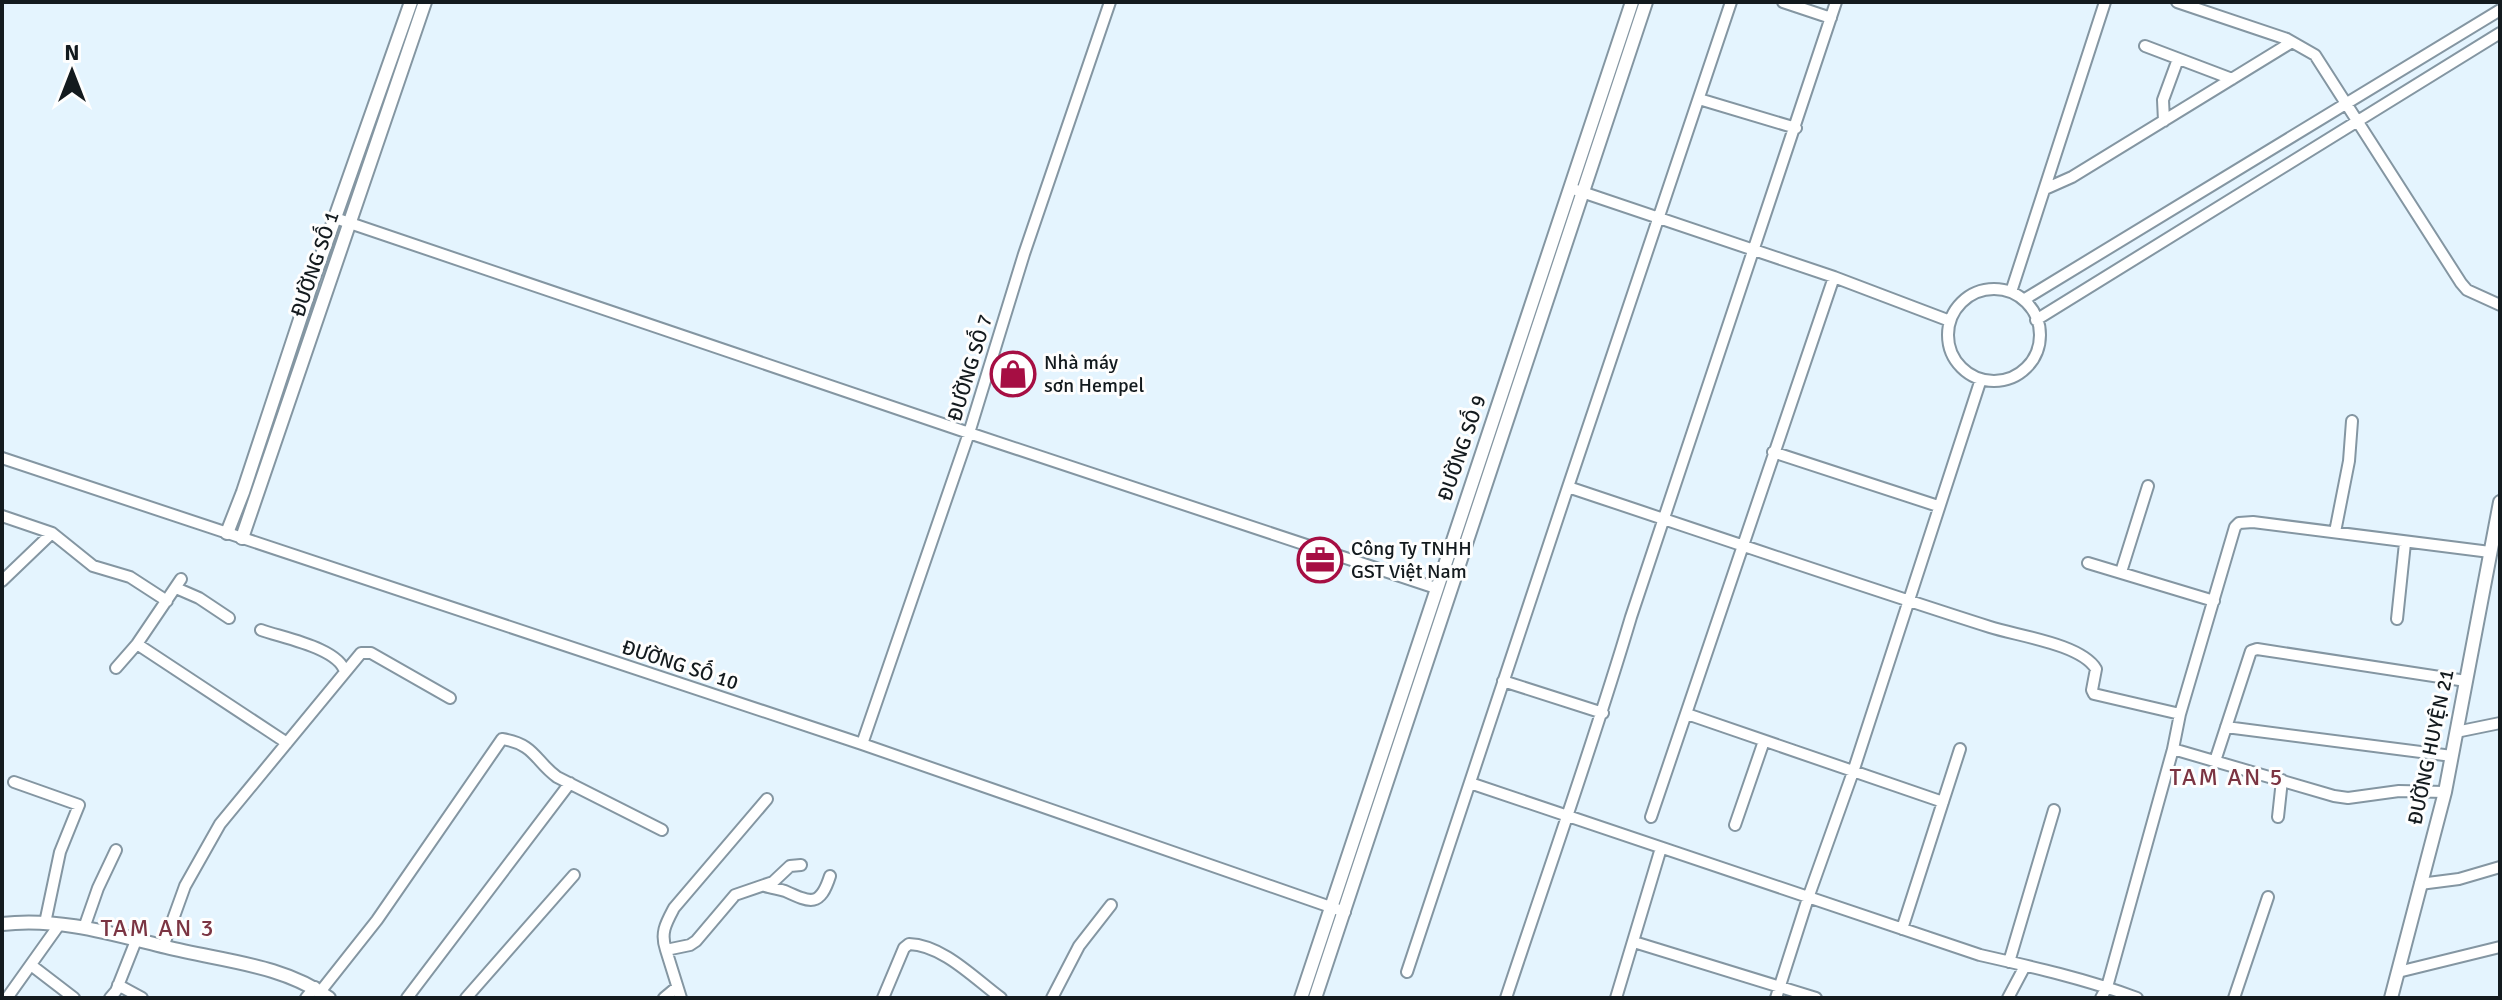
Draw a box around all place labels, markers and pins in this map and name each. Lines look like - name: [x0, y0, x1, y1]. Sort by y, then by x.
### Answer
- shop icon: Nhà máy sơn Hempel: [989, 350, 1037, 398]
- place label: Nhà máy sơn Hempel: [1044, 350, 1145, 398]
- office icon: Công Ty TNHH GST Việt Nam: [1296, 536, 1344, 584]
- place label: Công Ty TNHH GST Việt Nam: [1351, 536, 1472, 584]

